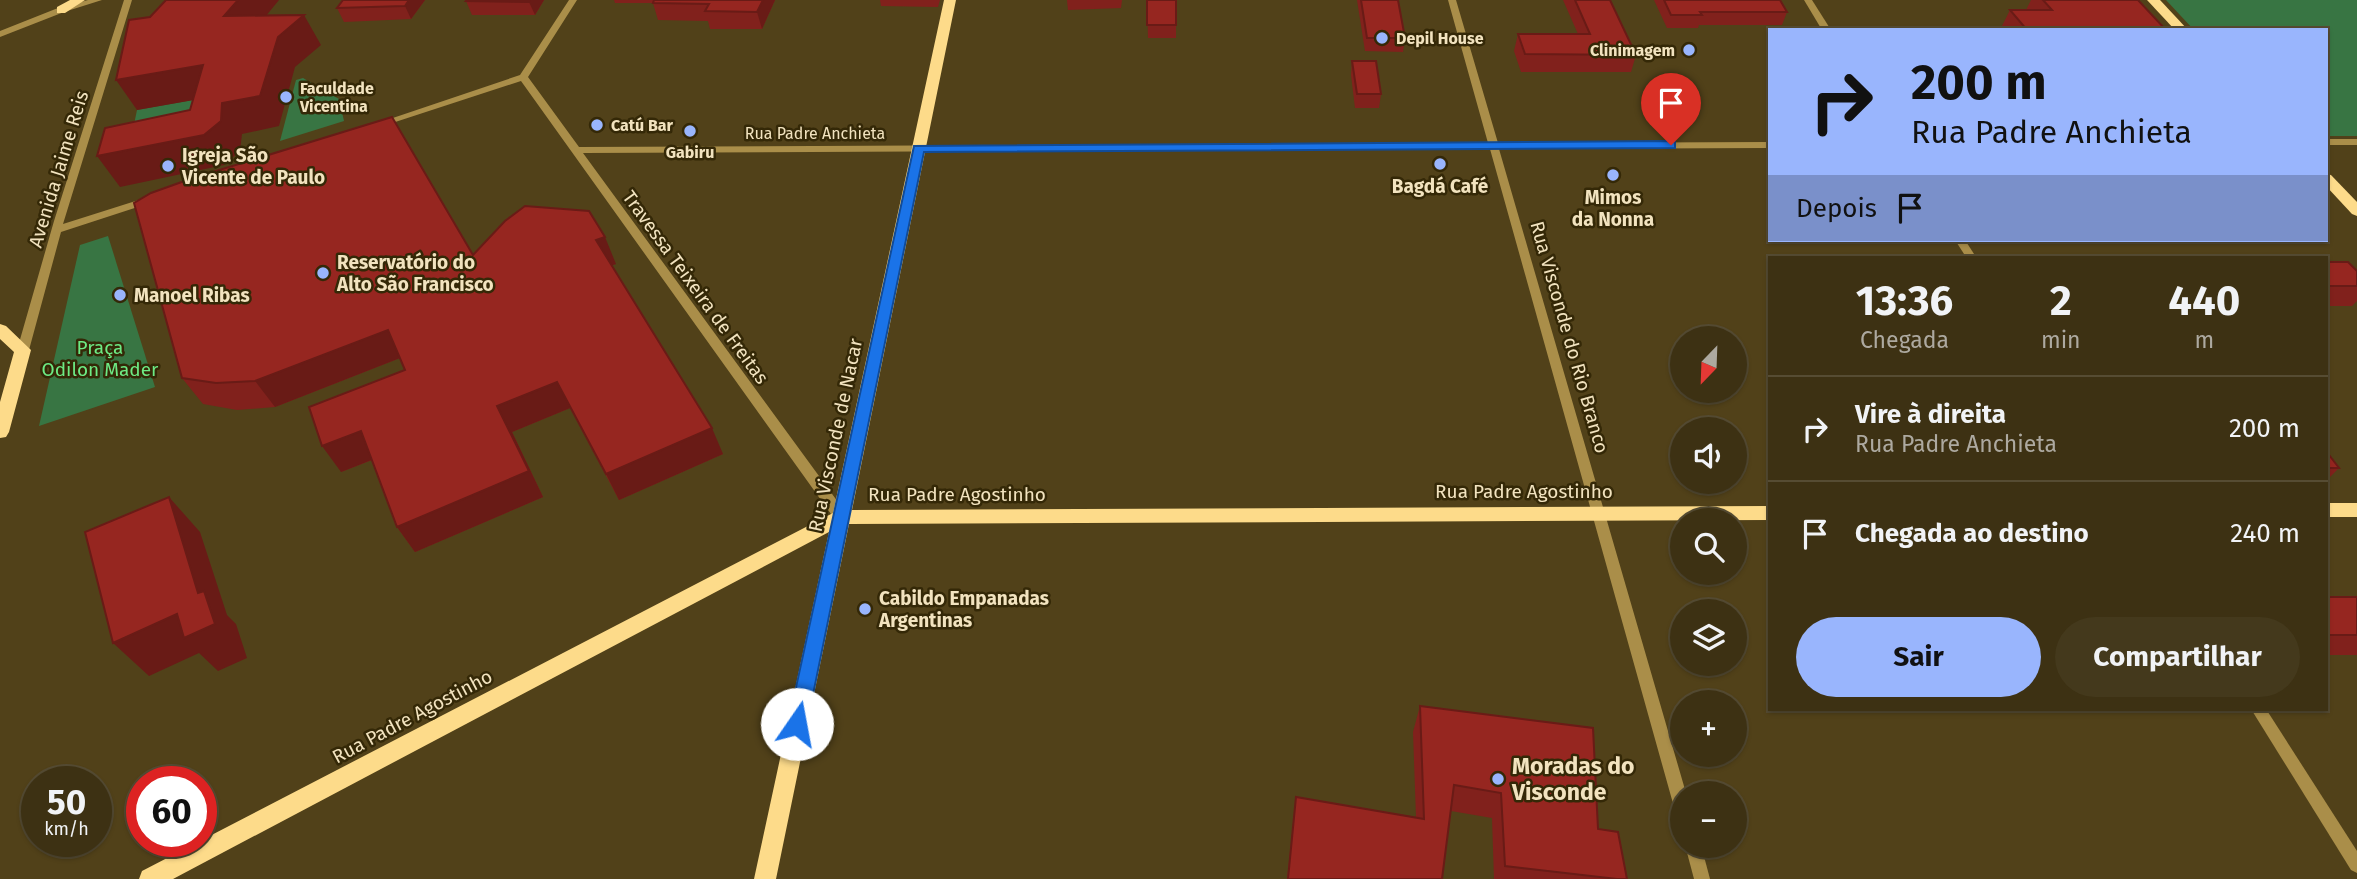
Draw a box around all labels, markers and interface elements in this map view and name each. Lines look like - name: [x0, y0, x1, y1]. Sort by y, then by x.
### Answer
- place label: Depil House: [1396, 29, 1484, 48]
- marker: Depil House: [1374, 30, 1390, 46]
- place label: Clinimagem: [1590, 41, 1675, 60]
- marker: Clinimagem: [1681, 42, 1697, 58]
- text: 200 m: [1911, 53, 2047, 112]
- icon: right: [1796, 56, 1887, 147]
- pin: [1641, 73, 1701, 145]
- place label: Faculdade Vicentina: [299, 79, 374, 116]
- icon: arrive: [1652, 84, 1690, 122]
- street label: Avenida Jaime Reis: [24, 88, 93, 250]
- marker: Faculdade Vicentina: [278, 89, 294, 105]
- text: Rua Padre Anchieta: [1911, 113, 2192, 151]
- place label: Catú Bar: [611, 116, 674, 135]
- marker: Catú Bar: [589, 117, 605, 133]
- marker: Gabiru: [682, 123, 698, 139]
- street label: Rua Padre Anchieta: [745, 124, 885, 143]
- place label: Gabiru: [666, 143, 714, 162]
- place label: Igreja São Vicente de Paulo: [181, 144, 325, 189]
- marker: Bagdá Café: [1432, 156, 1448, 172]
- marker: Igreja São Vicente de Paulo: [160, 158, 176, 174]
- marker: Mimos da Nonna: [1605, 167, 1621, 183]
- place label: Bagdá Café: [1392, 175, 1488, 198]
- street label: Travessa Teixeira de Freitas: [618, 186, 774, 389]
- place label: Mimos da Nonna: [1572, 186, 1654, 231]
- icon: arrive: [1891, 189, 1929, 227]
- text: Depois: [1796, 193, 1877, 224]
- street label: Rua Visconde do Rio Branco: [1525, 218, 1614, 456]
- place label: Reservatório do Alto São Francisco: [336, 251, 494, 296]
- marker: Reservatório do Alto São Francisco: [315, 265, 331, 281]
- text: 13:36: [1856, 276, 1953, 326]
- text: 2: [2050, 276, 2072, 326]
- text: 440: [2168, 276, 2240, 326]
- place label: Manoel Ribas: [134, 284, 250, 307]
- marker: Manoel Ribas: [112, 287, 128, 303]
- north arrow: [1670, 326, 1746, 402]
- map controls: [1670, 326, 1747, 858]
- text: Chegada: [1860, 326, 1949, 354]
- text: min: [2041, 326, 2081, 354]
- text: m: [2194, 326, 2214, 354]
- park label: Praça Odilon Mader: [42, 336, 159, 381]
- street label: Rua Visconde de Nacar: [804, 336, 867, 534]
- text: Vire à direita: [1855, 399, 2006, 430]
- icon: right: [1796, 410, 1834, 448]
- text: 200 m: [2229, 413, 2300, 444]
- button: sound: [1670, 417, 1747, 494]
- text: Rua Padre Anchieta: [1855, 430, 2057, 458]
- street label: Rua Padre Agostinho: [1435, 480, 1613, 503]
- street label: Rua Padre Agostinho: [868, 483, 1046, 506]
- button: search: [1670, 508, 1747, 585]
- icon: arrive: [1796, 515, 1834, 553]
- text: Chegada ao destino: [1855, 518, 2089, 549]
- text: 240 m: [2230, 518, 2300, 549]
- place label: Cabildo Empanadas Argentinas: [878, 587, 1049, 632]
- button: layers: [1670, 599, 1747, 676]
- marker: Cabildo Empanadas Argentinas: [857, 601, 873, 617]
- button: Sair: [1796, 617, 2041, 697]
- button: Compartilhar: [2055, 617, 2300, 697]
- street label: Rua Padre Agostinho: [328, 665, 496, 768]
- position arrow: [760, 687, 834, 761]
- button: +: [1670, 690, 1747, 767]
- place label: Moradas do Visconde: [1511, 752, 1635, 806]
- speed limit sign: 60: [126, 766, 217, 857]
- marker: Moradas do Visconde: [1490, 771, 1506, 787]
- text: 50: [47, 781, 86, 823]
- button: −: [1670, 781, 1747, 858]
- text: km/h: [44, 818, 89, 840]

